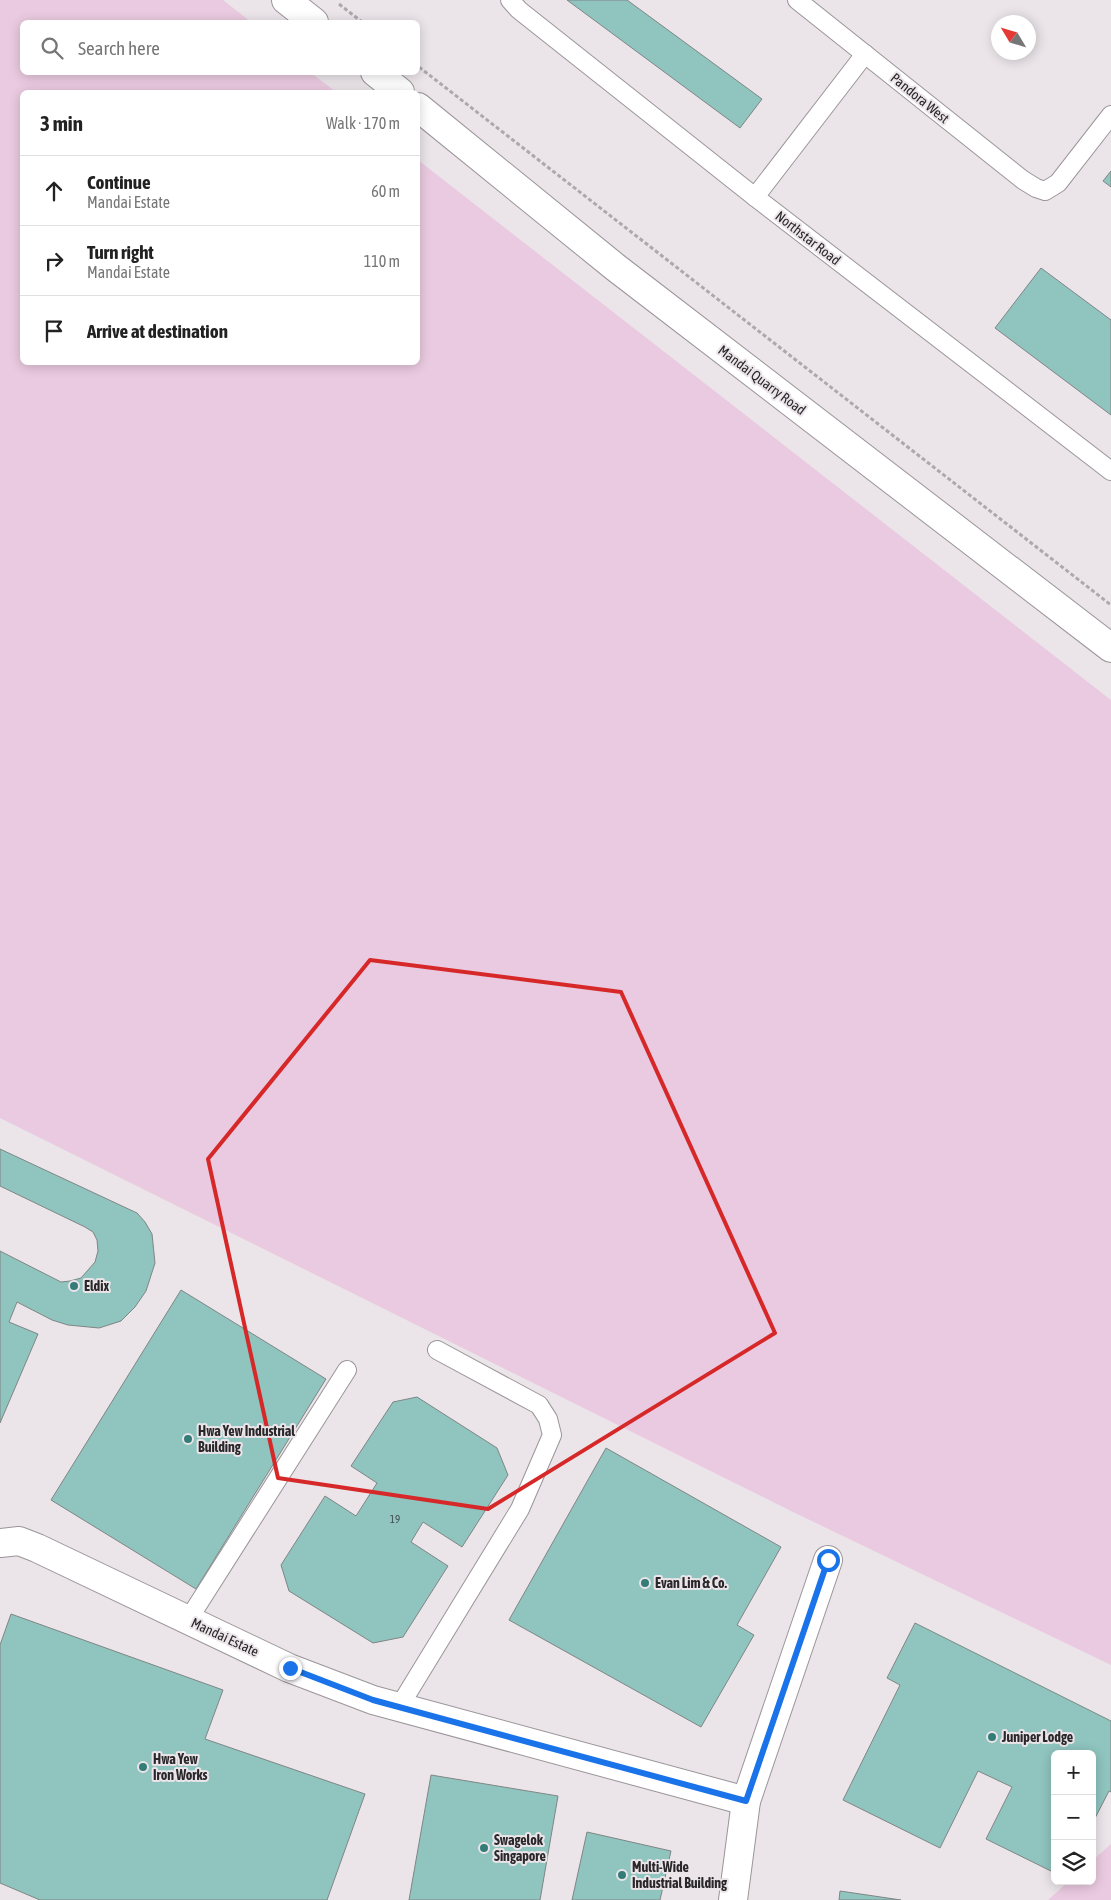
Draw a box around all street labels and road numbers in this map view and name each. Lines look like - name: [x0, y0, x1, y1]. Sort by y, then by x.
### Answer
- street label: Pandora West: [888, 70, 952, 126]
- street label: Northstar Road: [772, 208, 844, 268]
- street label: Mandai Quarry Road: [715, 342, 809, 418]
- street label: Mandai Estate: [189, 1614, 261, 1660]

